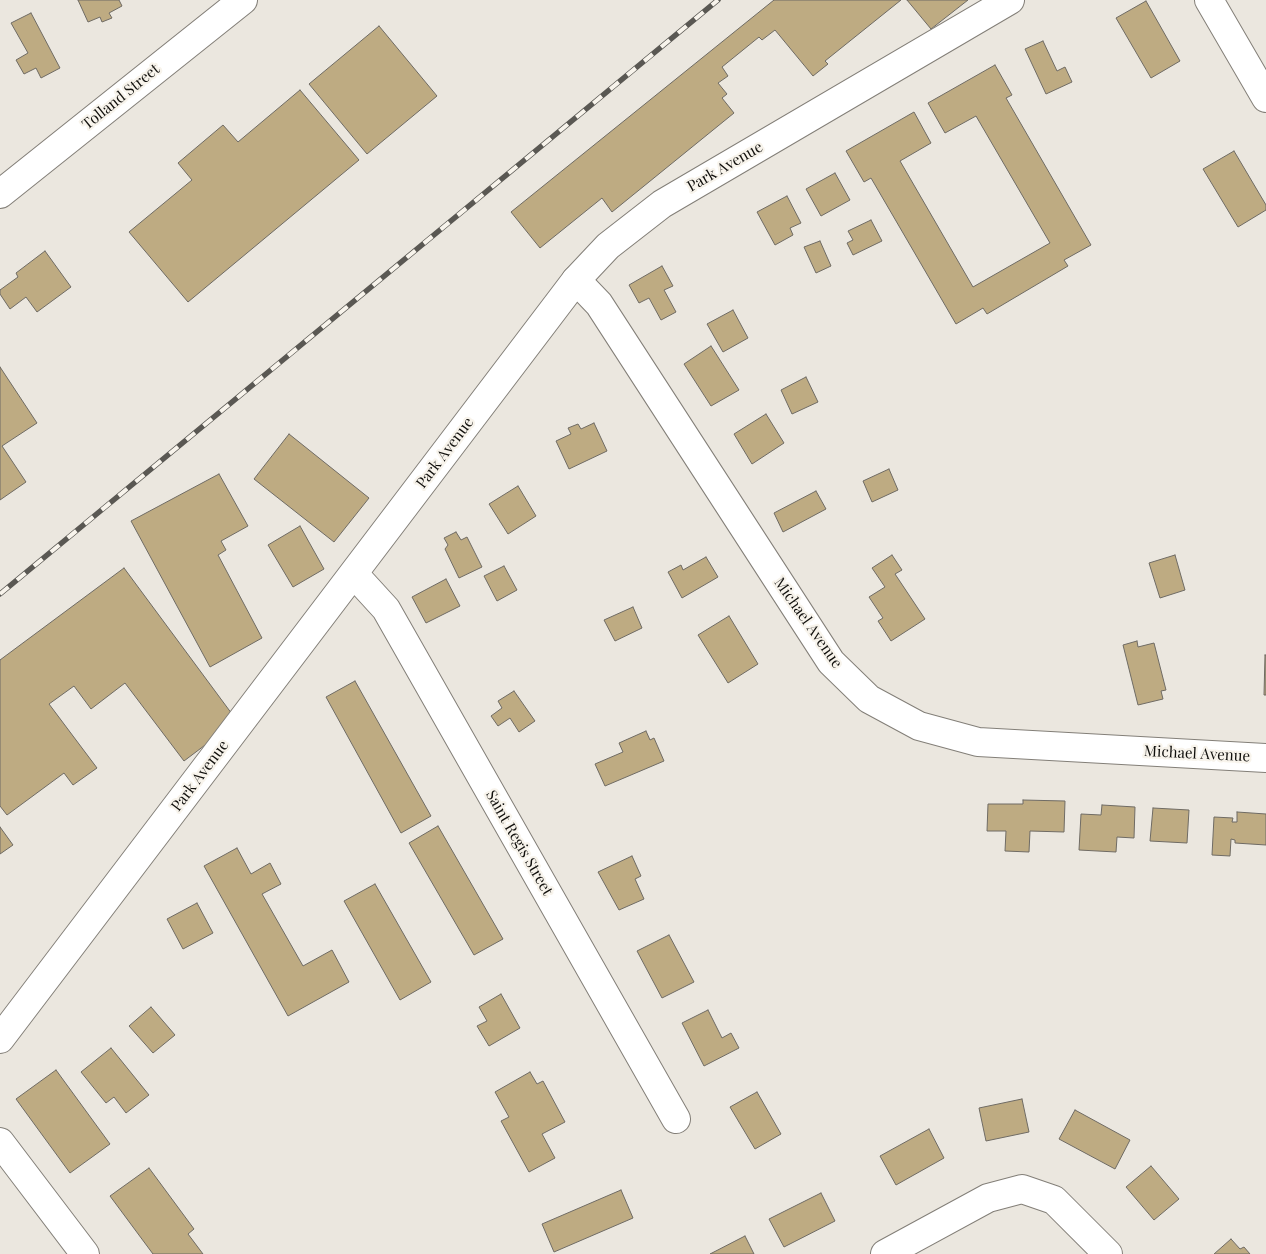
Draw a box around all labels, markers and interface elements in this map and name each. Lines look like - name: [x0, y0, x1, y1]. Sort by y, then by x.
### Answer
- street label: Tolland Street: [79, 60, 163, 134]
- street label: Park Avenue: [684, 138, 766, 196]
- street label: Park Avenue: [413, 414, 477, 492]
- street label: Michael Avenue: [770, 574, 846, 672]
- street label: Park Avenue: [168, 737, 232, 815]
- street label: Michael Avenue: [1144, 742, 1250, 766]
- street label: Saint Regis Street: [482, 787, 556, 899]

